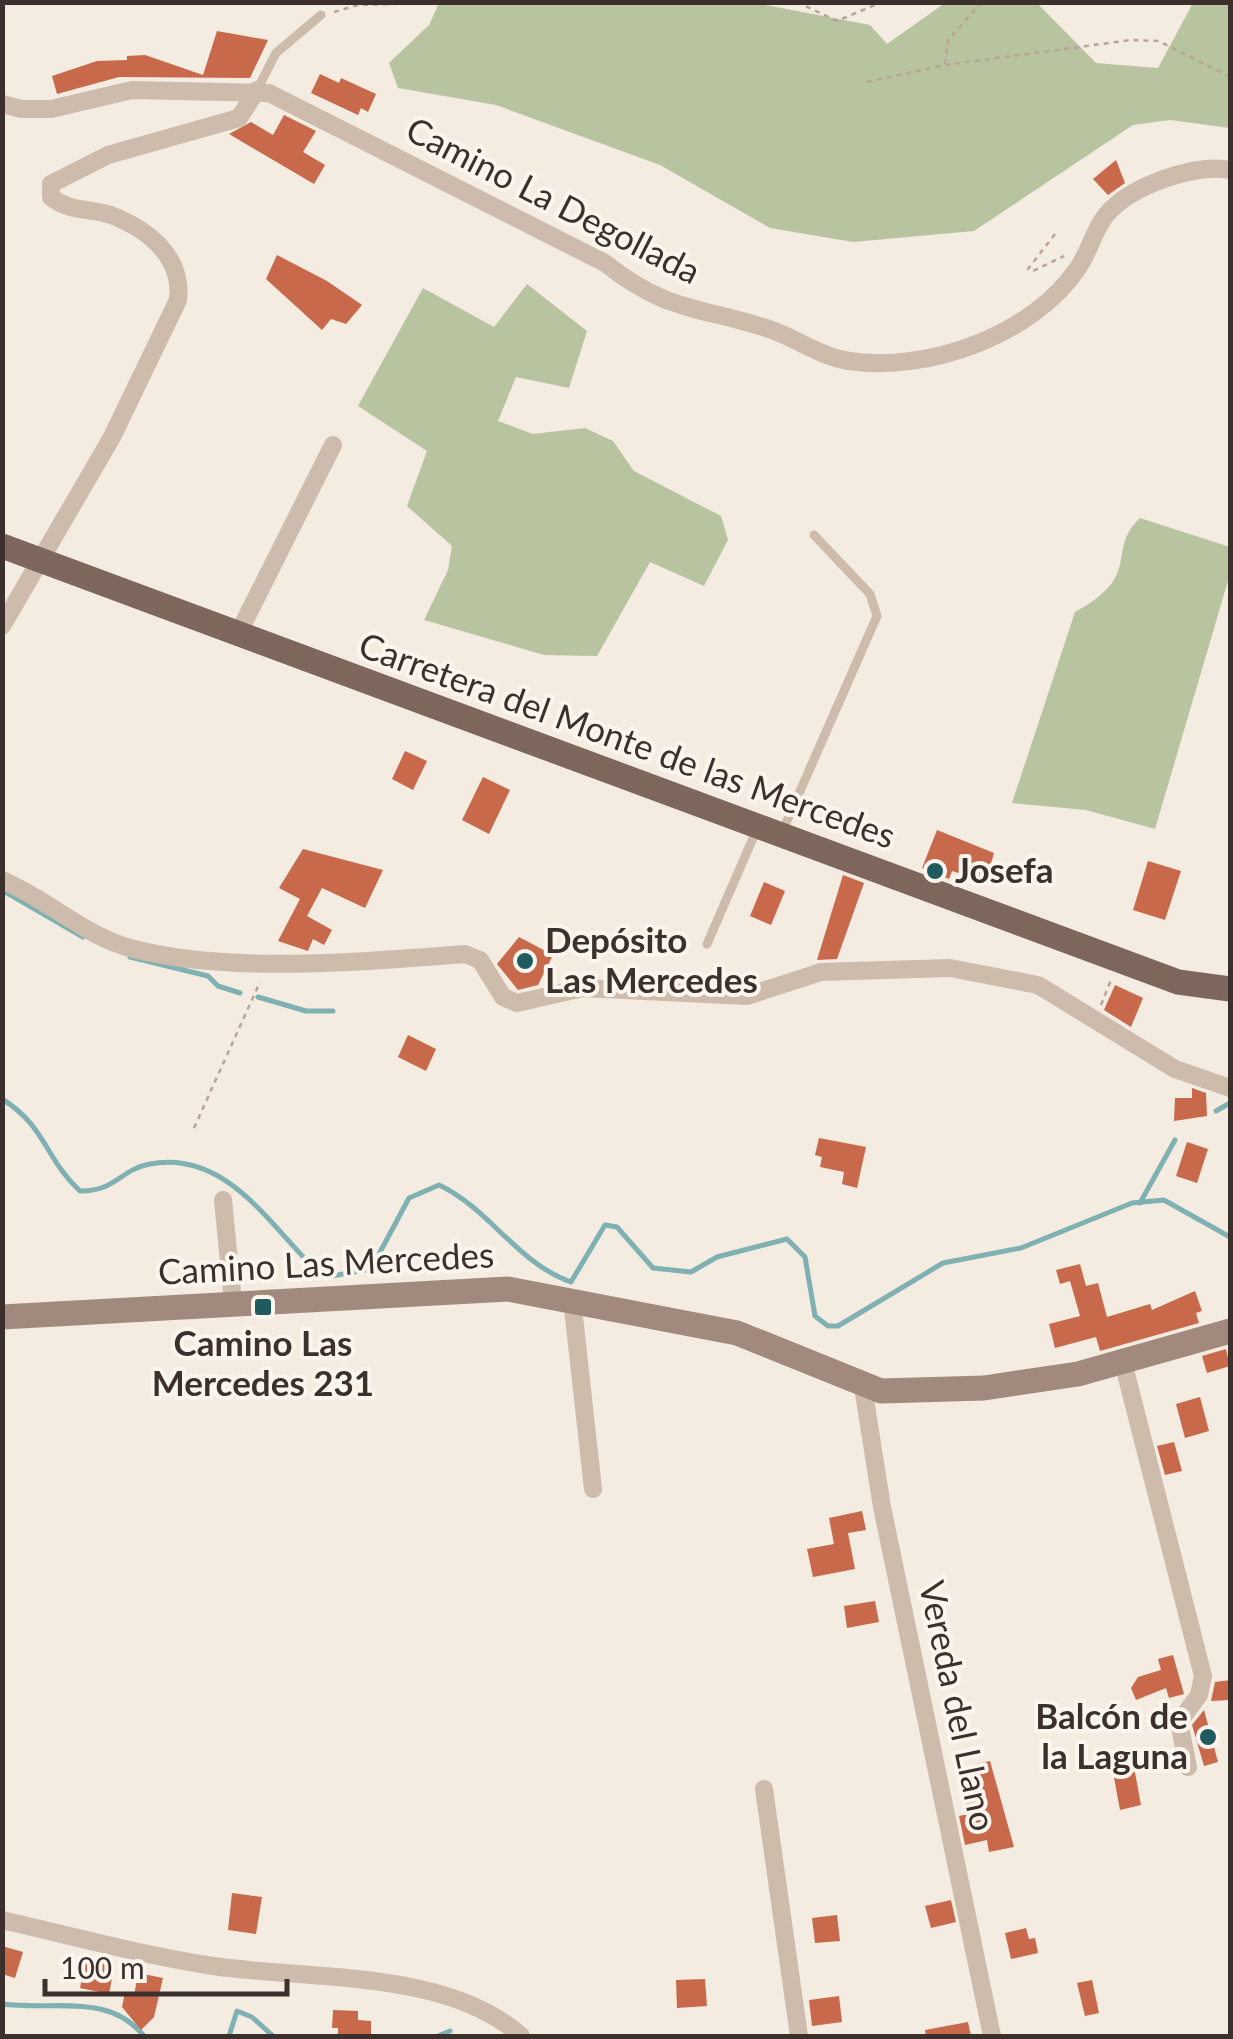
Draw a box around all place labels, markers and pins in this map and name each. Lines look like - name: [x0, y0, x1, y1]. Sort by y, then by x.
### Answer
- place label: Josefa: [955, 848, 1054, 890]
- marker: Josefa: [924, 860, 946, 882]
- place label: Depósito Las Mercedes: [545, 918, 758, 1000]
- marker: Depósito Las Mercedes: [514, 950, 536, 972]
- marker: Camino Las Mercedes 231: [252, 1296, 274, 1318]
- place label: Camino Las Mercedes 231: [152, 1321, 374, 1403]
- place label: Balcón de la Laguna: [1035, 1694, 1188, 1776]
- marker: Balcón de la Laguna: [1197, 1726, 1219, 1748]

